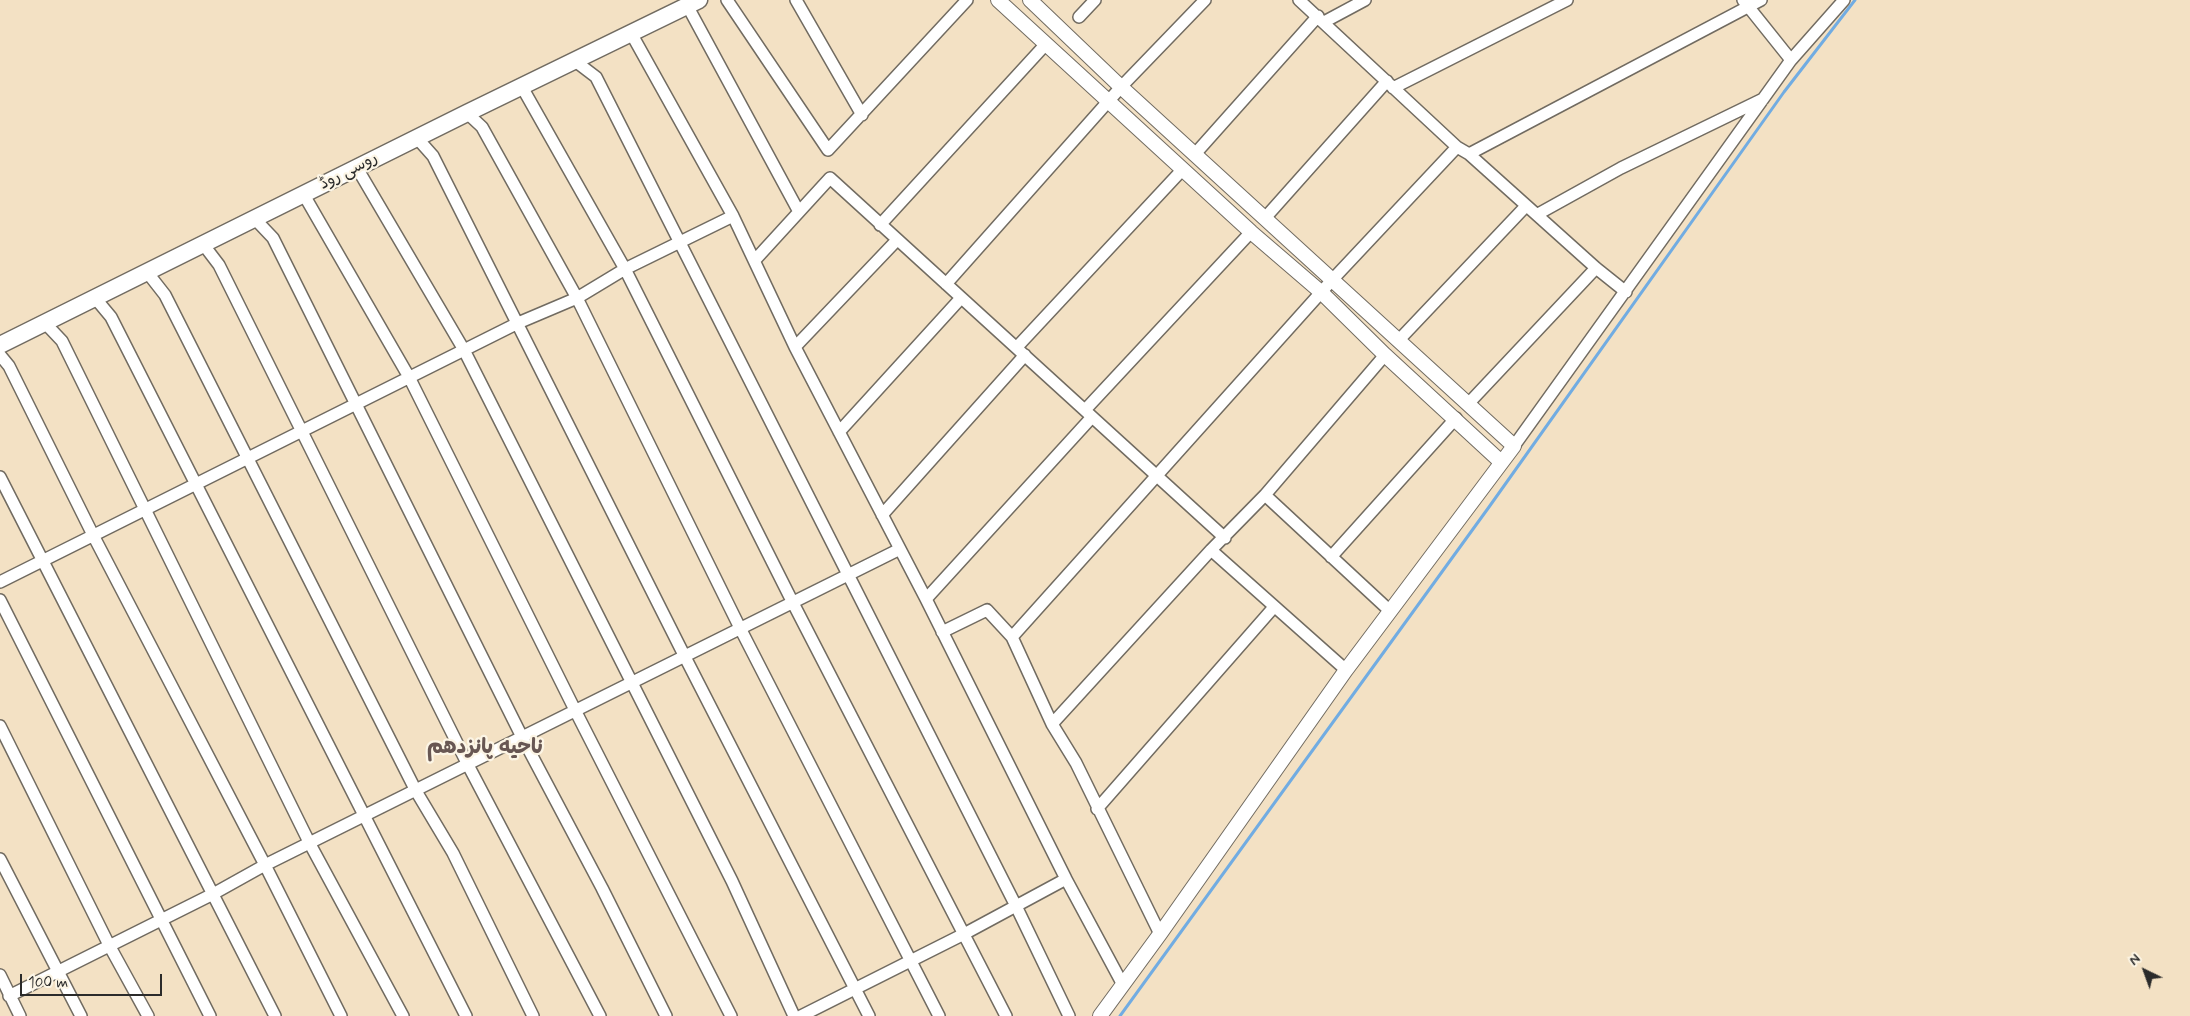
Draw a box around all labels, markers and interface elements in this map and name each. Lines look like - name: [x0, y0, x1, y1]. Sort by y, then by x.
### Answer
- street label: روسی روڈ: [317, 149, 381, 195]
- district label: ناحیه پانزدهم: [427, 736, 543, 762]
- north arrow: [2120, 946, 2170, 996]
- text: N: [2125, 950, 2144, 970]
- scale bar: [22, 964, 165, 996]
- text: 100 m: [28, 973, 68, 993]

